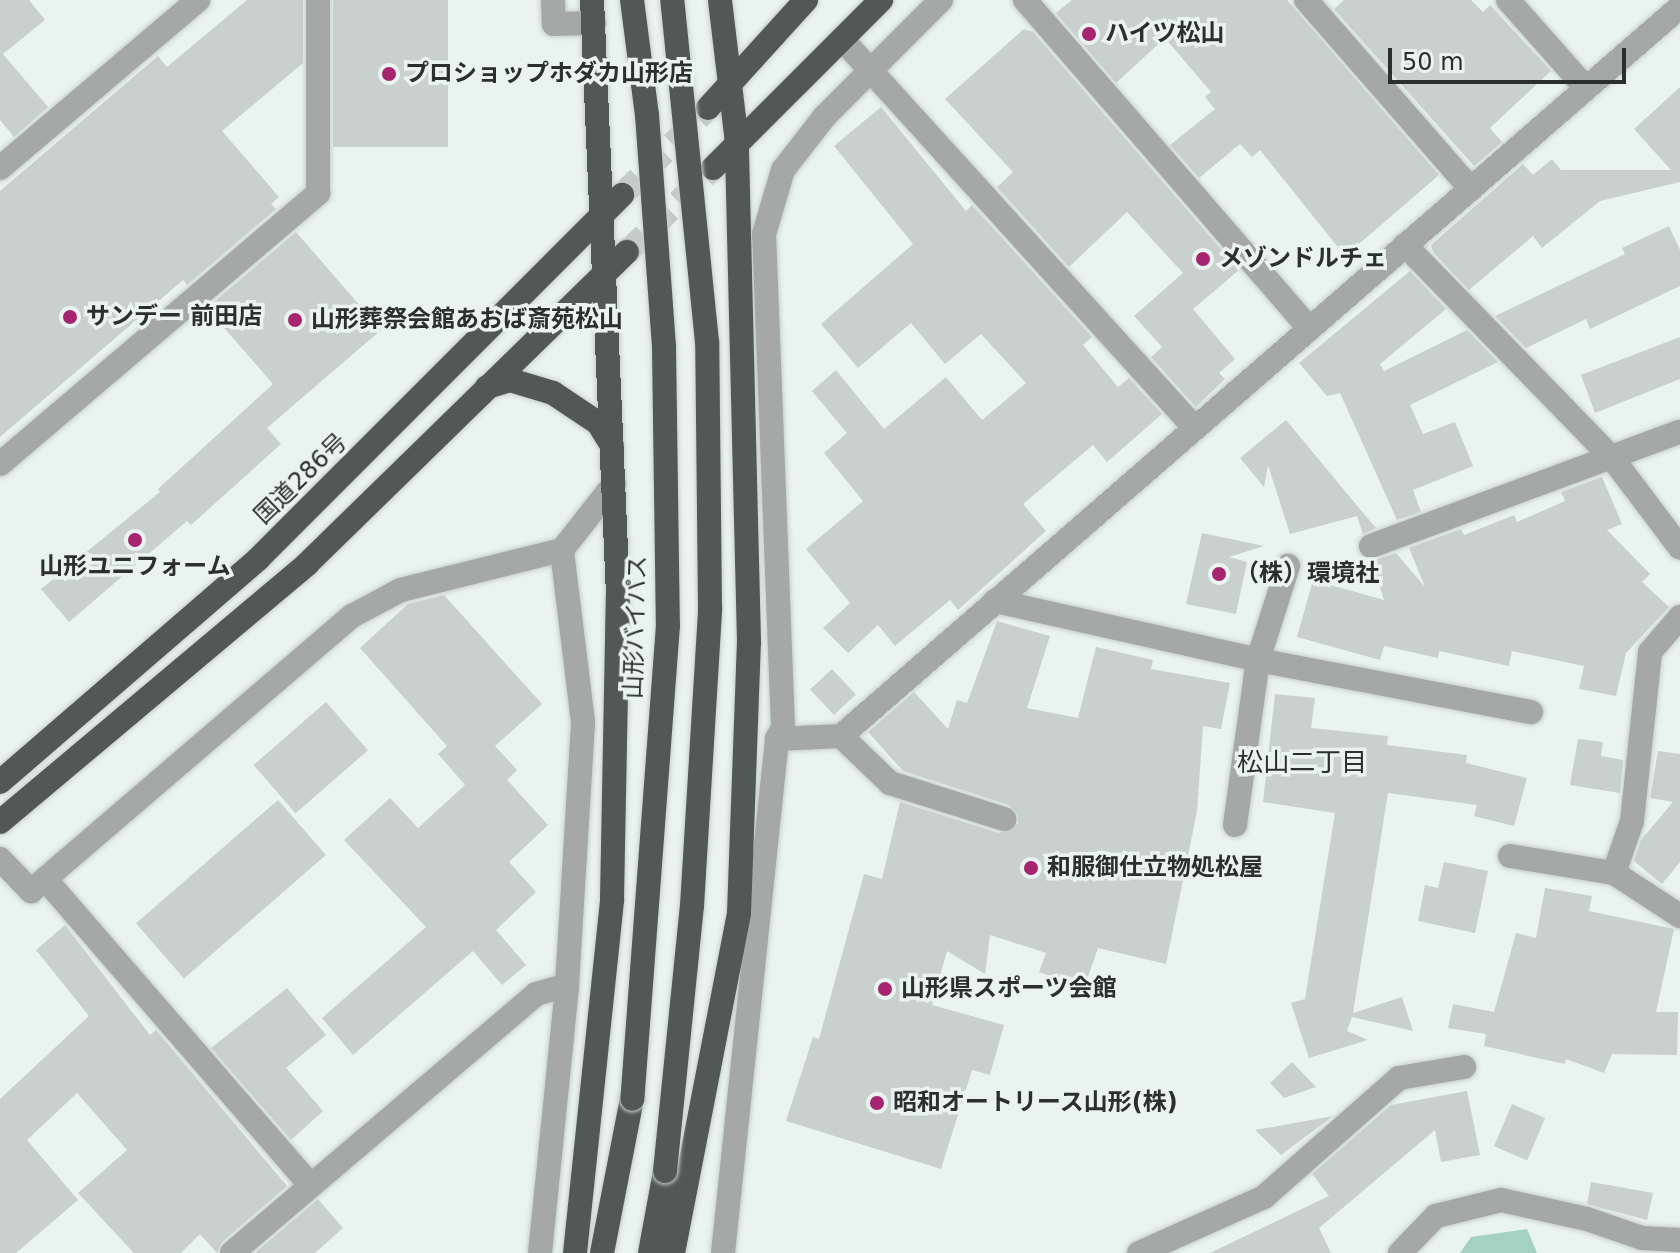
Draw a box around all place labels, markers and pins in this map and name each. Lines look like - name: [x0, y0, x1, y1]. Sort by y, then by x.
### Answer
- place label: ハイツ松山: [1105, 20, 1225, 48]
- marker: ハイツ松山: [1080, 25, 1098, 43]
- place label: プロショップホダカ山形店: [405, 60, 693, 88]
- marker: プロショップホダカ山形店: [380, 65, 398, 83]
- place label: メゾンドルチェ: [1219, 245, 1387, 273]
- marker: メゾンドルチェ: [1194, 250, 1212, 268]
- place label: サンデー 前田店: [86, 303, 262, 331]
- place label: 山形葬祭会館あおば斎苑松山: [311, 306, 623, 334]
- marker: サンデー 前田店: [61, 308, 79, 326]
- marker: 山形葬祭会館あおば斎苑松山: [286, 311, 304, 329]
- marker: 山形ユニフォーム: [126, 531, 144, 549]
- place label: 山形ユニフォーム: [39, 553, 231, 581]
- place label: （株）環境社: [1235, 560, 1379, 588]
- marker: （株）環境社: [1210, 565, 1228, 583]
- place label: 和服御仕立物処松屋: [1047, 854, 1263, 882]
- marker: 和服御仕立物処松屋: [1022, 859, 1040, 877]
- place label: 山形県スポーツ会館: [901, 975, 1117, 1003]
- marker: 山形県スポーツ会館: [876, 980, 894, 998]
- place label: 昭和オートリース山形(株): [893, 1089, 1179, 1117]
- marker: 昭和オートリース山形(株): [868, 1094, 886, 1112]

